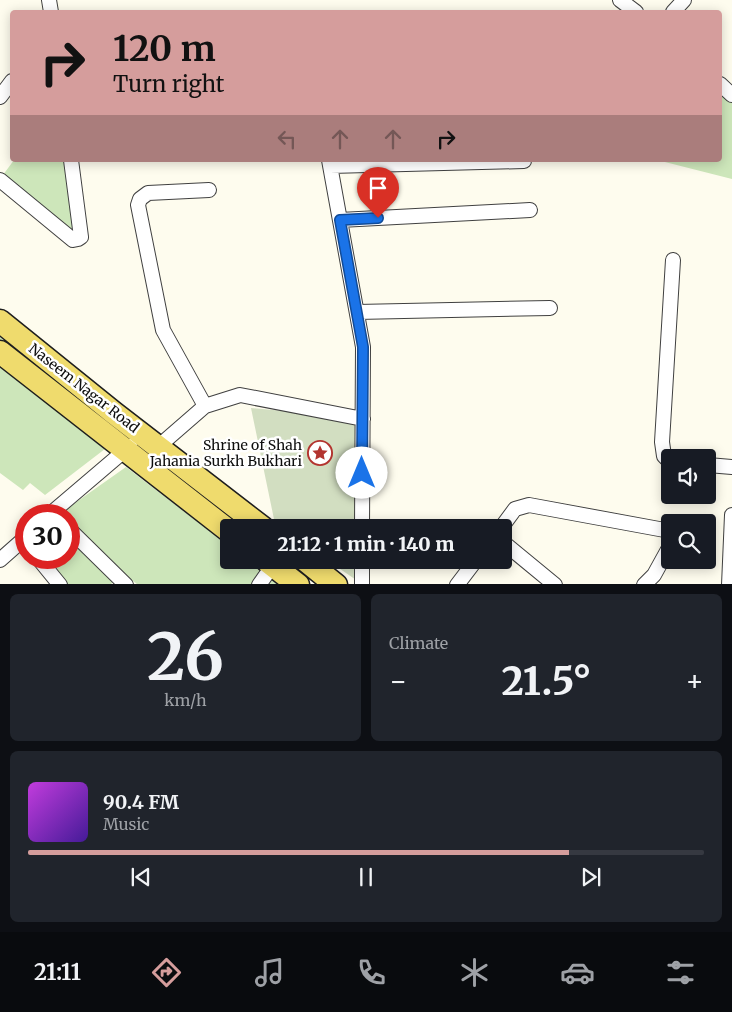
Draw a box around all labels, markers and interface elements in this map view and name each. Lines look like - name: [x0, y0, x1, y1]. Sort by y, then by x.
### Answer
- text: 120 m: [113, 27, 216, 71]
- icon: right: [30, 30, 95, 95]
- text: Turn right: [113, 70, 224, 98]
- icon: left: [273, 125, 301, 153]
- icon: ahead: [326, 125, 354, 153]
- icon: ahead: [379, 125, 407, 153]
- icon: right: [432, 125, 460, 153]
- pin: [357, 167, 399, 218]
- icon: arrive: [364, 174, 392, 202]
- street label: Naseem Nagar Road: [25, 339, 143, 437]
- place label: Shrine of Shah Jahania Surkh Bukhari: [149, 436, 302, 470]
- place icon: Shrine of Shah Jahania Surkh Bukhari: [307, 440, 333, 466]
- position arrow: [335, 446, 387, 498]
- map controls: [661, 449, 716, 569]
- button: sound: [661, 449, 716, 504]
- speed limit sign: 30: [15, 504, 80, 569]
- button: search: [661, 514, 716, 569]
- text: 21:12 · 1 min · 140 m: [278, 532, 454, 556]
- text: 26: [147, 616, 224, 698]
- text: Climate: [389, 633, 448, 653]
- text: 21.5°: [502, 658, 591, 705]
- text: −: [389, 663, 408, 699]
- text: +: [685, 663, 704, 699]
- text: km/h: [164, 690, 207, 710]
- text: 90.4 FM: [103, 790, 179, 814]
- text: Music: [103, 814, 149, 834]
- icon: previous: [127, 863, 155, 891]
- icon: pause: [352, 863, 380, 891]
- icon: next: [577, 863, 605, 891]
- icon: directions: [149, 955, 184, 990]
- icon: music: [252, 955, 287, 990]
- icon: phone: [354, 955, 389, 990]
- icon: climate: [457, 955, 492, 990]
- icon: car: [560, 955, 595, 990]
- icon: filters: [663, 955, 698, 990]
- text: 21:11: [34, 958, 81, 986]

